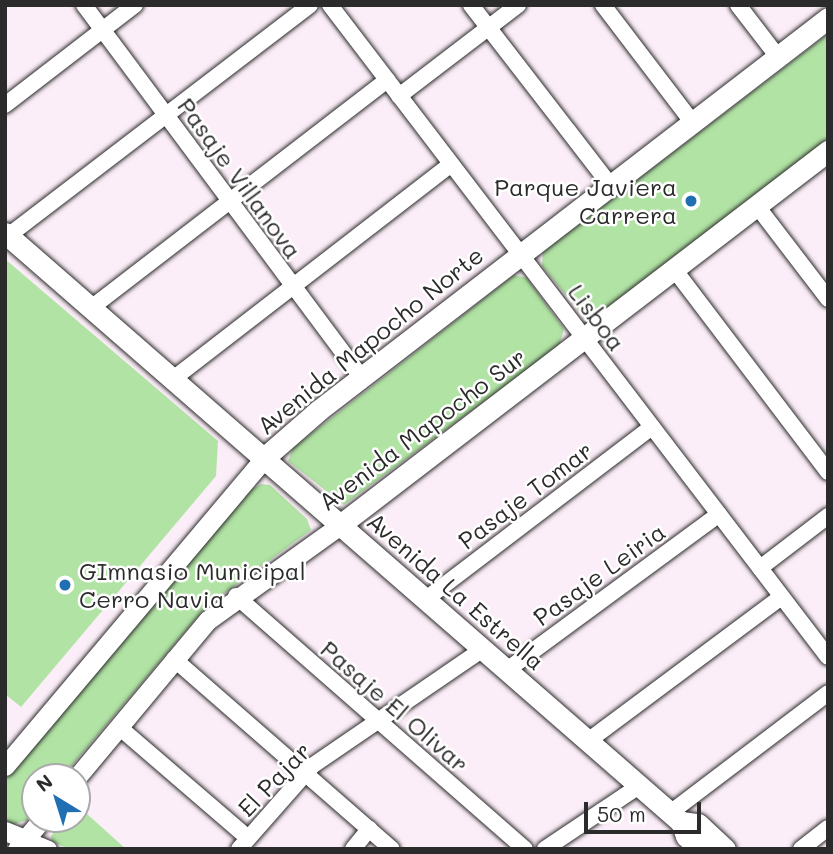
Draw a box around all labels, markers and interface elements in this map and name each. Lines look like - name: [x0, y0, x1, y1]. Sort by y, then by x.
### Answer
- street label: Pasaje Villanova: [172, 92, 308, 264]
- place label: Parque Javiera Carrera: [494, 173, 677, 229]
- marker: Parque Javiera Carrera: [683, 193, 699, 209]
- street label: Avenida Mapocho Norte: [251, 240, 489, 440]
- street label: Lisboa: [563, 278, 631, 356]
- street label: Avenida Mapocho Sur: [313, 342, 531, 516]
- street label: Pasaje Tomar: [452, 435, 598, 555]
- street label: Avenida La Estrella: [362, 506, 550, 676]
- street label: Pasaje Leiria: [527, 517, 671, 631]
- place label: GImnasio Municipal Cerro Navia: [79, 557, 306, 613]
- marker: GImnasio Municipal Cerro Navia: [57, 577, 73, 593]
- street label: Pasaje El Olivar: [315, 634, 475, 778]
- street label: El Pajar: [232, 736, 316, 822]
- north arrow: [21, 763, 91, 833]
- text: N: [31, 768, 57, 797]
- scale bar: [588, 788, 705, 832]
- text: 50 m: [597, 800, 646, 827]

